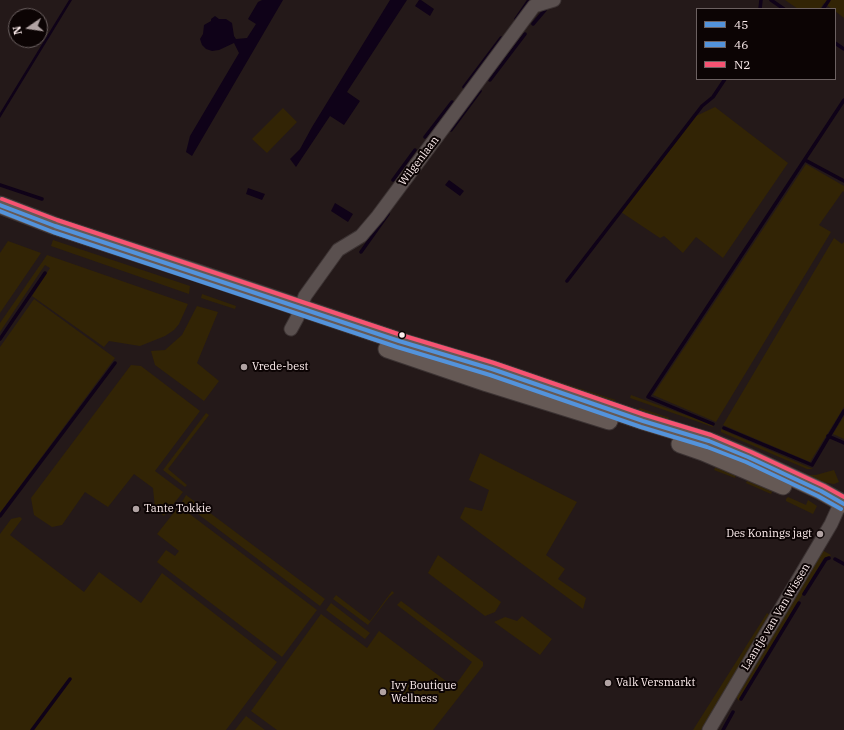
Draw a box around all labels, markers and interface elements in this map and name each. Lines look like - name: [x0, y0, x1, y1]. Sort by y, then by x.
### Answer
- north arrow: [8, 8, 48, 48]
- legend: [696, 8, 836, 80]
- text: 45: [734, 17, 748, 32]
- text: N: [9, 25, 25, 36]
- text: 46: [734, 37, 748, 52]
- text: N2: [734, 57, 751, 72]
- street label: Wilgenlaan: [396, 134, 442, 188]
- unlabelled marker: [397, 330, 407, 340]
- place label: Vrede-best: [252, 360, 308, 374]
- marker: Vrede-best: [239, 362, 249, 372]
- place label: Tante Tokkie: [144, 502, 211, 516]
- marker: Tante Tokkie: [131, 504, 141, 514]
- place label: Des Konings jagt: [726, 527, 812, 541]
- marker: Des Konings jagt: [815, 529, 825, 539]
- street label: Laantje van Van Wissen: [739, 561, 813, 673]
- place label: Valk Versmarkt: [616, 676, 695, 690]
- marker: Valk Versmarkt: [603, 678, 613, 688]
- place label: Ivy Boutique Wellness: [391, 679, 456, 705]
- marker: Ivy Boutique Wellness: [378, 687, 388, 697]

